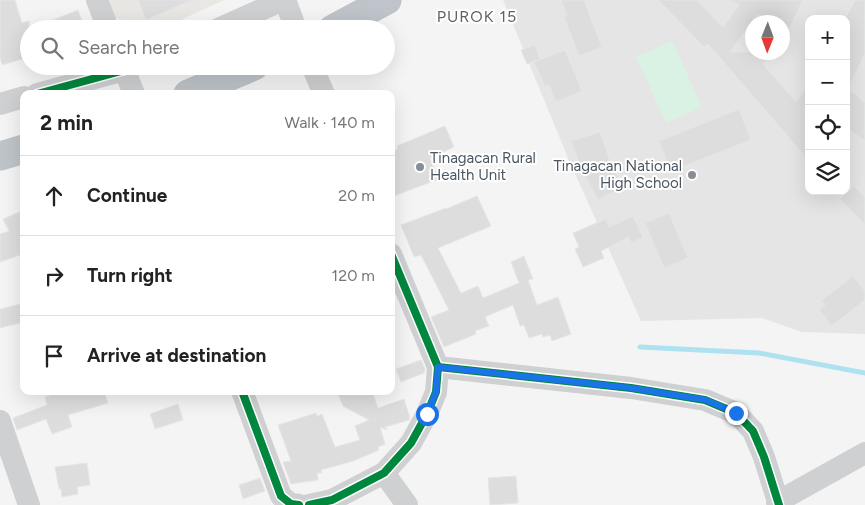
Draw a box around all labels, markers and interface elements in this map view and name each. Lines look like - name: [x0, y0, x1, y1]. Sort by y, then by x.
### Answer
- district label: PUROK 15: [437, 7, 517, 26]
- north arrow: [745, 15, 790, 60]
- map controls: [805, 15, 850, 195]
- button: +: [805, 15, 850, 60]
- search box: [20, 20, 395, 75]
- icon: search: [38, 34, 66, 62]
- text: Search here: [78, 36, 180, 59]
- button: −: [805, 60, 850, 105]
- button: locate: [805, 105, 850, 150]
- text: 2 min: [40, 110, 93, 135]
- text: Walk · 140 m: [285, 113, 375, 132]
- place label: Tinagacan Rural Health Unit: [430, 149, 536, 184]
- button: layers: [805, 150, 850, 195]
- place label: Tinagacan National High School: [553, 157, 682, 192]
- marker: Tinagacan Rural Health Unit: [414, 161, 426, 173]
- marker: Tinagacan National High School: [686, 169, 698, 181]
- icon: ahead: [40, 182, 68, 210]
- text: Continue: [87, 184, 167, 207]
- text: 20 m: [338, 186, 375, 205]
- icon: right: [40, 262, 68, 290]
- text: Turn right: [87, 264, 173, 287]
- text: 120 m: [332, 266, 375, 285]
- icon: arrive: [40, 342, 68, 370]
- text: Arrive at destination: [87, 344, 266, 367]
- route end: [725, 402, 748, 425]
- route start: [416, 403, 439, 426]

